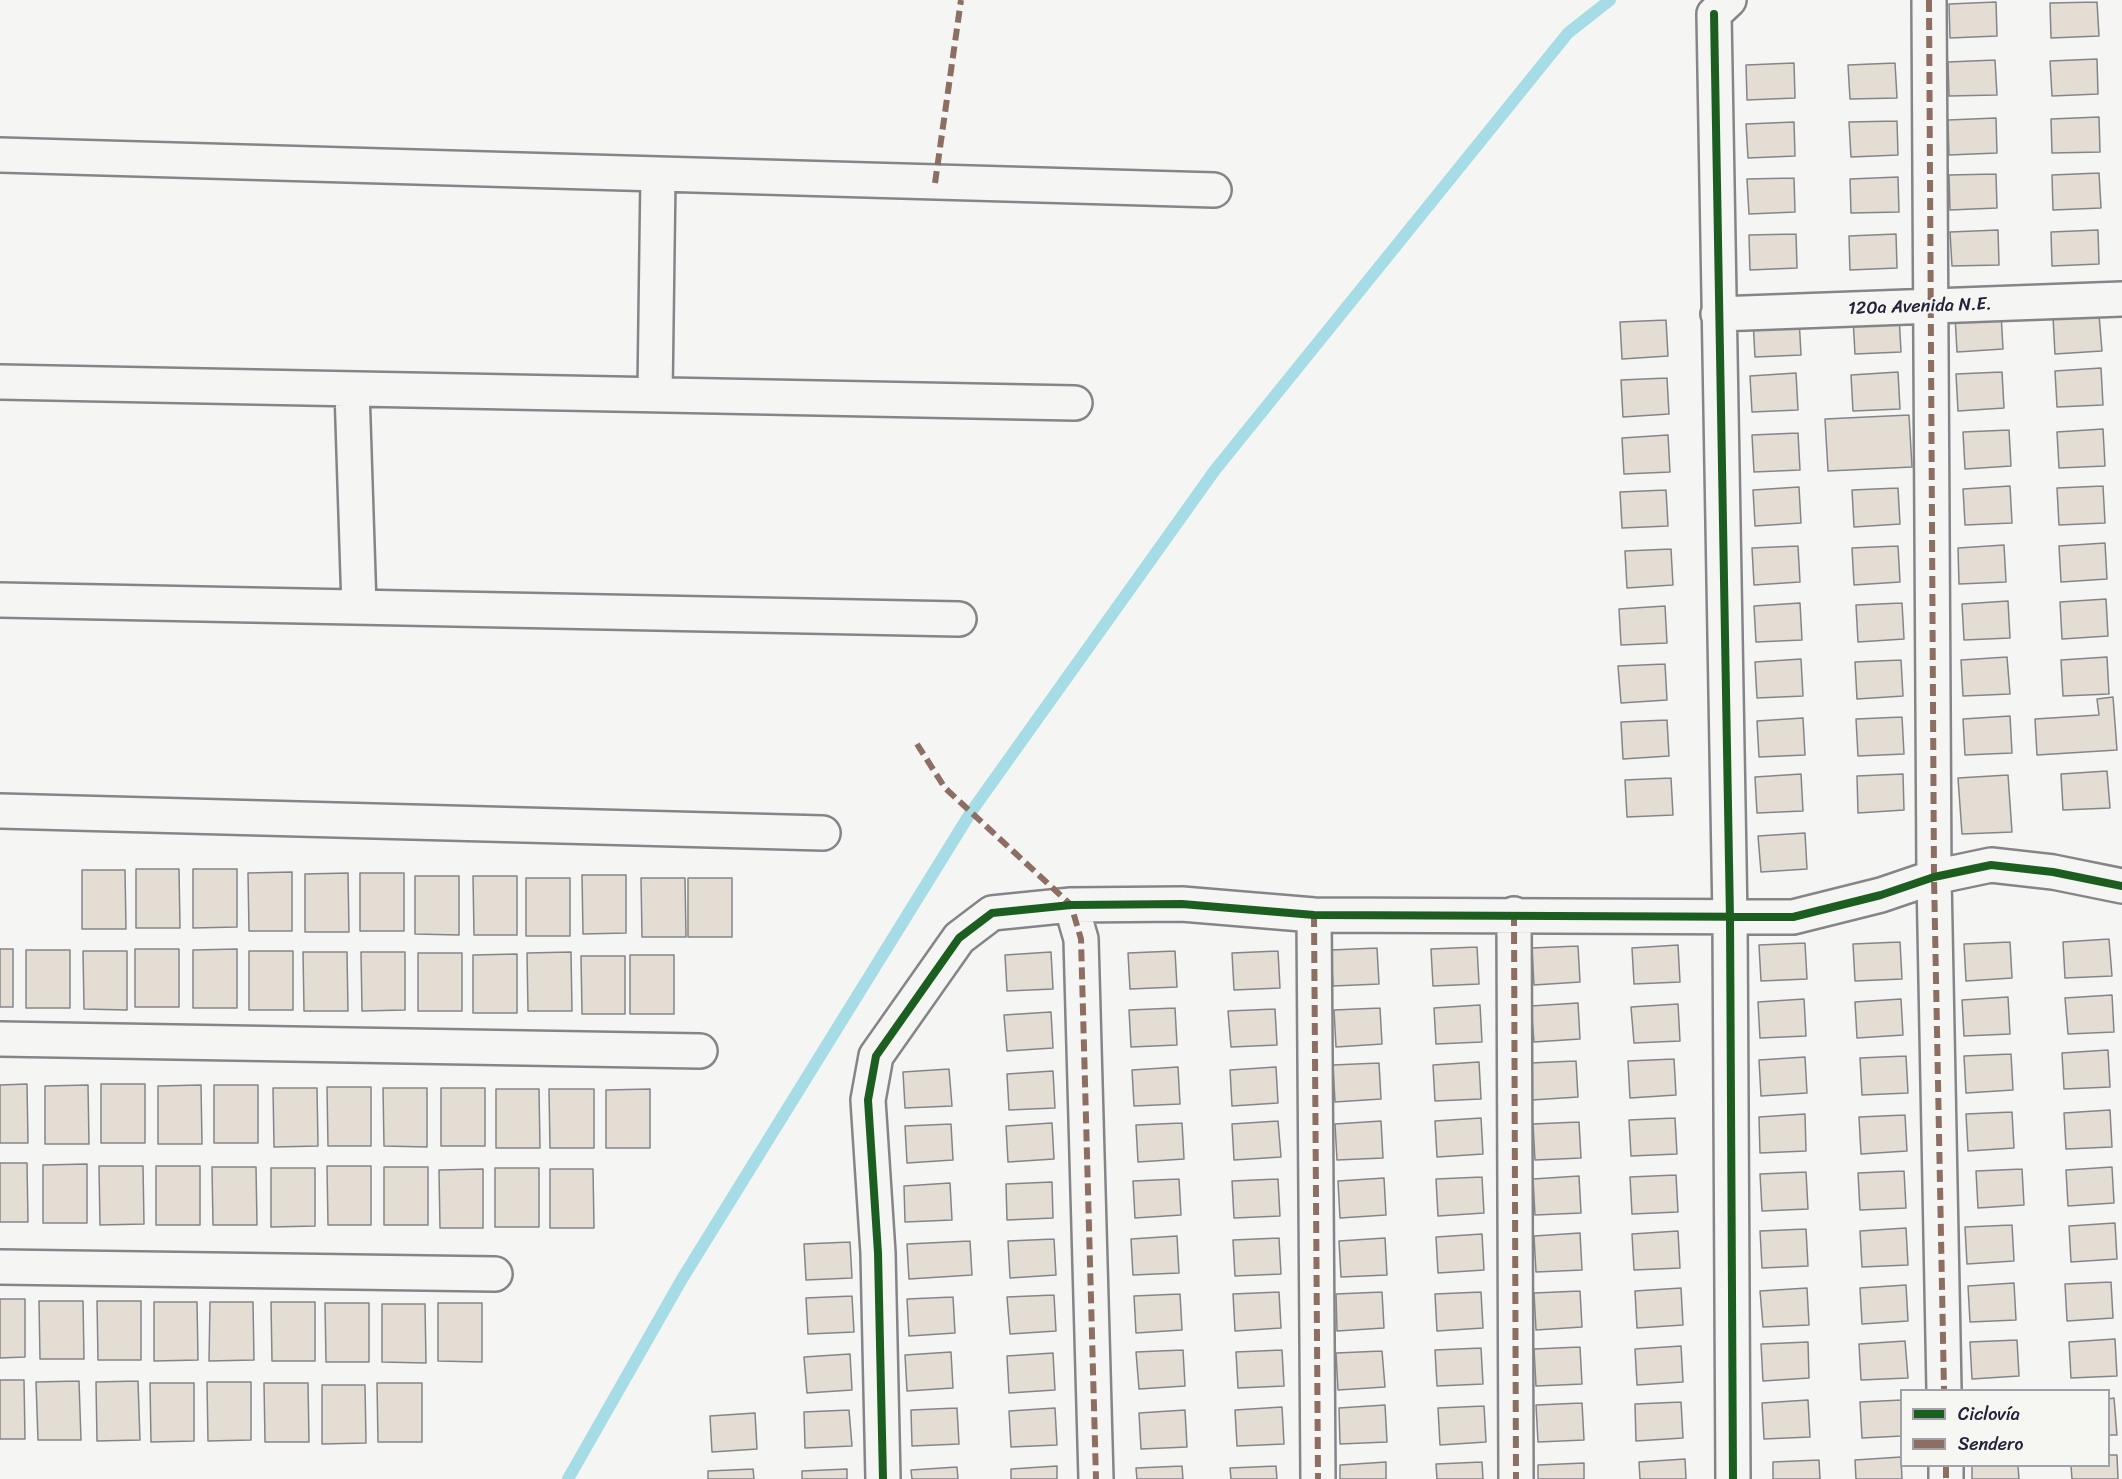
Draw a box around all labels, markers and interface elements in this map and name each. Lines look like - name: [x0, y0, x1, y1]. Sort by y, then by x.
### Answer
- street label: 120a Avenida N.E.: [1848, 294, 1992, 320]
- legend: [1900, 1389, 2110, 1467]
- text: Ciclovía: [1958, 1398, 2020, 1430]
- text: Sendero: [1958, 1428, 2023, 1460]

